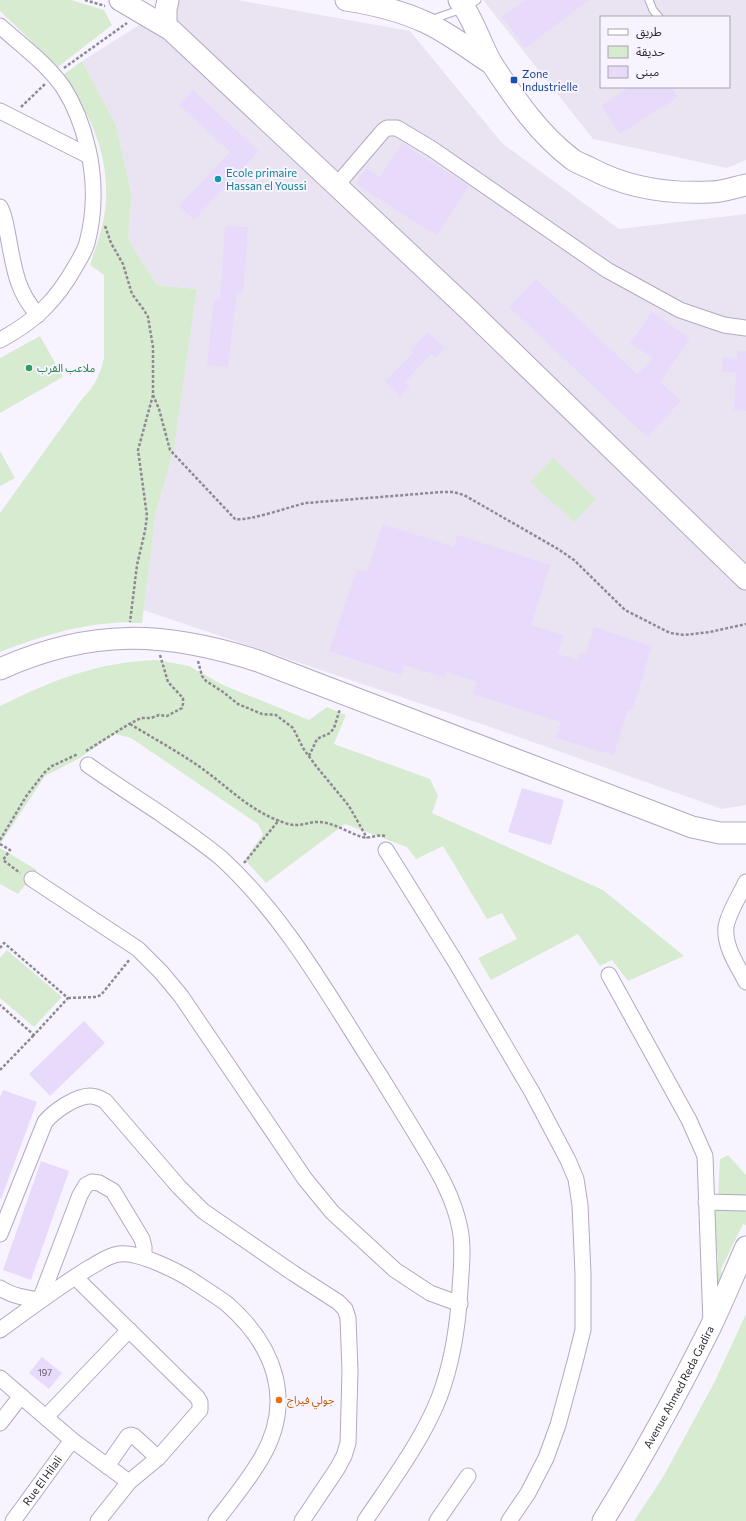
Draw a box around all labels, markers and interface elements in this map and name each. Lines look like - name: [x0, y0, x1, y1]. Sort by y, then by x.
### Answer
- legend: [600, 16, 730, 88]
- text: طريق: [636, 24, 662, 40]
- text: حديقة: [636, 44, 665, 59]
- text: مبنى: [636, 64, 659, 79]
- place label: Zone Industrielle: [522, 67, 578, 93]
- marker: Zone Industrielle: [509, 75, 519, 85]
- place label: Ecole primaire Hassan el Youssi: [226, 166, 307, 192]
- marker: Ecole primaire Hassan el Youssi: [213, 174, 223, 184]
- place label: ملاعب القرب: [37, 361, 95, 375]
- marker: ملاعب القرب: [24, 363, 34, 373]
- street label: Avenue Ahmed Reda Gadira: [641, 1323, 716, 1450]
- house number: 197: [38, 1367, 52, 1378]
- place label: جولي فيراج: [287, 1393, 335, 1410]
- marker: جولي فيراج: [274, 1395, 284, 1405]
- street label: Rue El Hilali: [20, 1453, 64, 1508]

